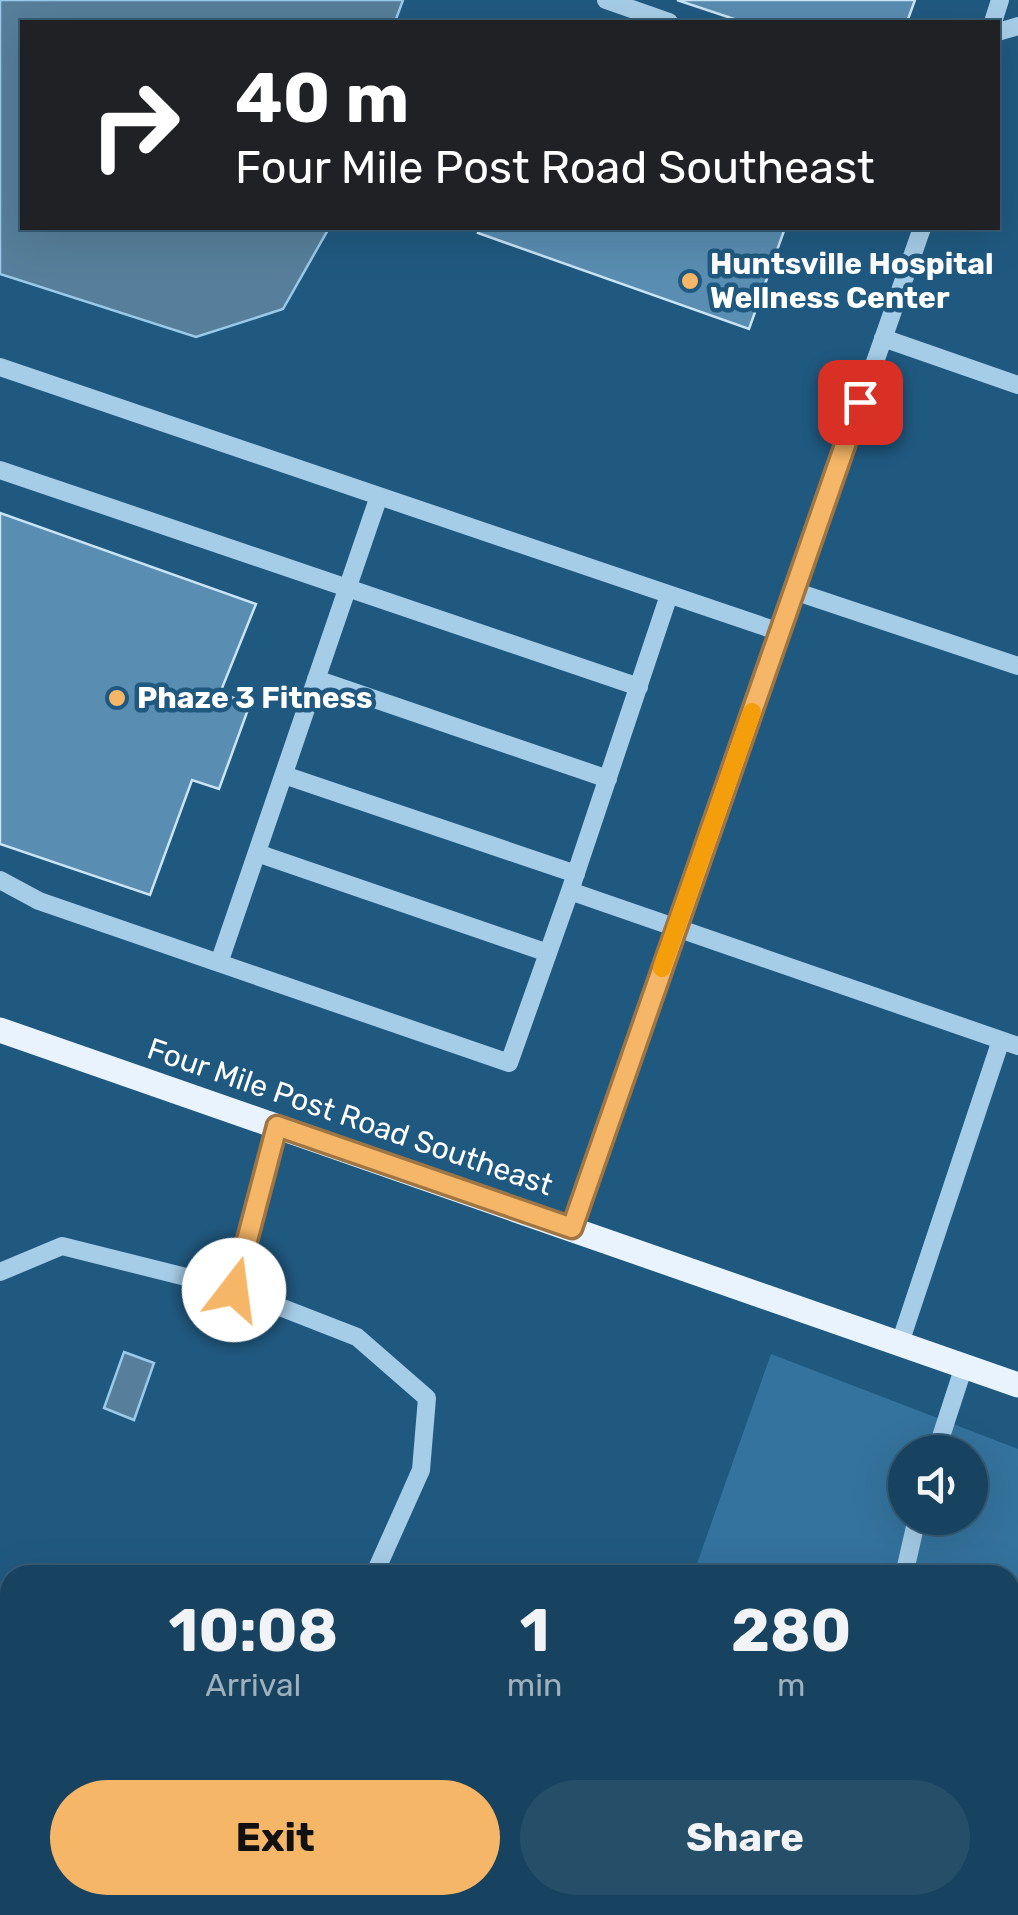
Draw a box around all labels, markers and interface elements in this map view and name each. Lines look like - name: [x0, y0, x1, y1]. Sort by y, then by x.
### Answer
- text: 40 m: [235, 57, 409, 140]
- icon: right: [70, 60, 200, 190]
- text: Four Mile Post Road Southeast: [235, 141, 875, 194]
- place label: Huntsville Hospital Wellness Center: [710, 246, 994, 316]
- marker: Huntsville Hospital Wellness Center: [679, 270, 701, 292]
- pin: [818, 360, 903, 445]
- icon: arrive: [833, 375, 888, 430]
- place label: Phaze 3 Fitness: [137, 680, 373, 716]
- marker: Phaze 3 Fitness: [106, 687, 128, 709]
- street label: Four Mile Post Road Southeast: [143, 1031, 558, 1204]
- position arrow: [182, 1238, 286, 1342]
- map controls: [888, 1435, 988, 1535]
- button: sound: [888, 1435, 988, 1535]
- text: 10:08: [169, 1595, 338, 1666]
- text: 1: [520, 1595, 549, 1666]
- text: 280: [731, 1595, 851, 1666]
- text: Arrival: [205, 1666, 301, 1704]
- text: min: [507, 1666, 562, 1704]
- text: m: [777, 1666, 805, 1704]
- button: Exit: [50, 1780, 500, 1895]
- button: Share: [520, 1780, 970, 1895]

